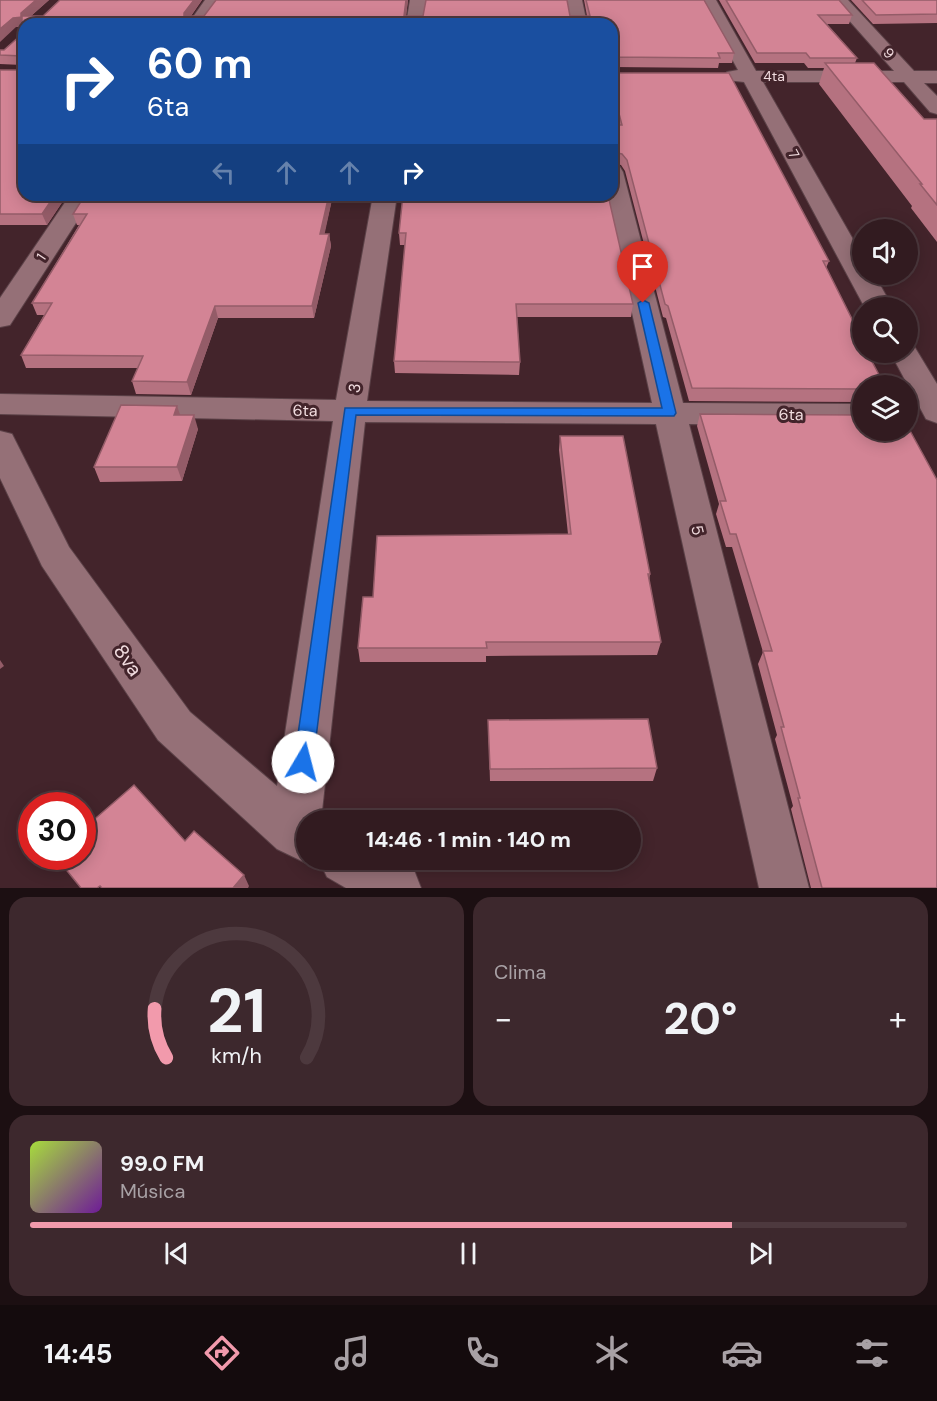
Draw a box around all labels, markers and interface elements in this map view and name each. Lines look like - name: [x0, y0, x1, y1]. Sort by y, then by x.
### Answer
- text: 60 m: [147, 36, 253, 91]
- icon: right: [48, 42, 126, 120]
- street label: 9: [879, 44, 899, 63]
- street label: 4ta: [763, 67, 785, 85]
- text: 6ta: [147, 89, 189, 124]
- street label: 7: [784, 146, 804, 162]
- icon: left: [207, 156, 240, 189]
- icon: ahead: [270, 156, 303, 189]
- icon: ahead: [333, 156, 366, 189]
- icon: right: [396, 156, 429, 189]
- map controls: [852, 219, 918, 441]
- button: sound: [852, 219, 918, 285]
- pin: [617, 241, 668, 303]
- street label: 1: [32, 250, 50, 264]
- icon: arrive: [626, 250, 659, 283]
- button: search: [852, 297, 918, 363]
- button: layers: [852, 375, 918, 441]
- street label: 3: [343, 382, 366, 394]
- street label: 6ta: [292, 400, 318, 421]
- street label: 6ta: [778, 404, 804, 425]
- street label: 5: [686, 523, 709, 537]
- street label: 8va: [108, 639, 148, 681]
- position arrow: [271, 730, 335, 794]
- speed limit sign: 30: [18, 792, 96, 870]
- text: 14:46 · 1 min · 140 m: [366, 825, 571, 854]
- text: Clima: [494, 959, 546, 985]
- text: 21: [207, 970, 266, 1051]
- text: 20°: [664, 989, 737, 1048]
- text: −: [494, 997, 512, 1040]
- text: +: [889, 997, 907, 1040]
- text: km/h: [211, 1043, 262, 1071]
- text: 99.0 FM: [120, 1149, 204, 1178]
- text: Música: [120, 1178, 185, 1204]
- icon: previous: [160, 1237, 193, 1270]
- icon: pause: [452, 1237, 485, 1270]
- icon: next: [744, 1237, 777, 1270]
- icon: directions: [201, 1332, 243, 1374]
- icon: music: [331, 1332, 373, 1374]
- icon: phone: [461, 1332, 503, 1374]
- icon: climate: [591, 1332, 633, 1374]
- icon: car: [721, 1332, 763, 1374]
- icon: filters: [851, 1332, 893, 1374]
- text: 14:45: [44, 1336, 113, 1371]

